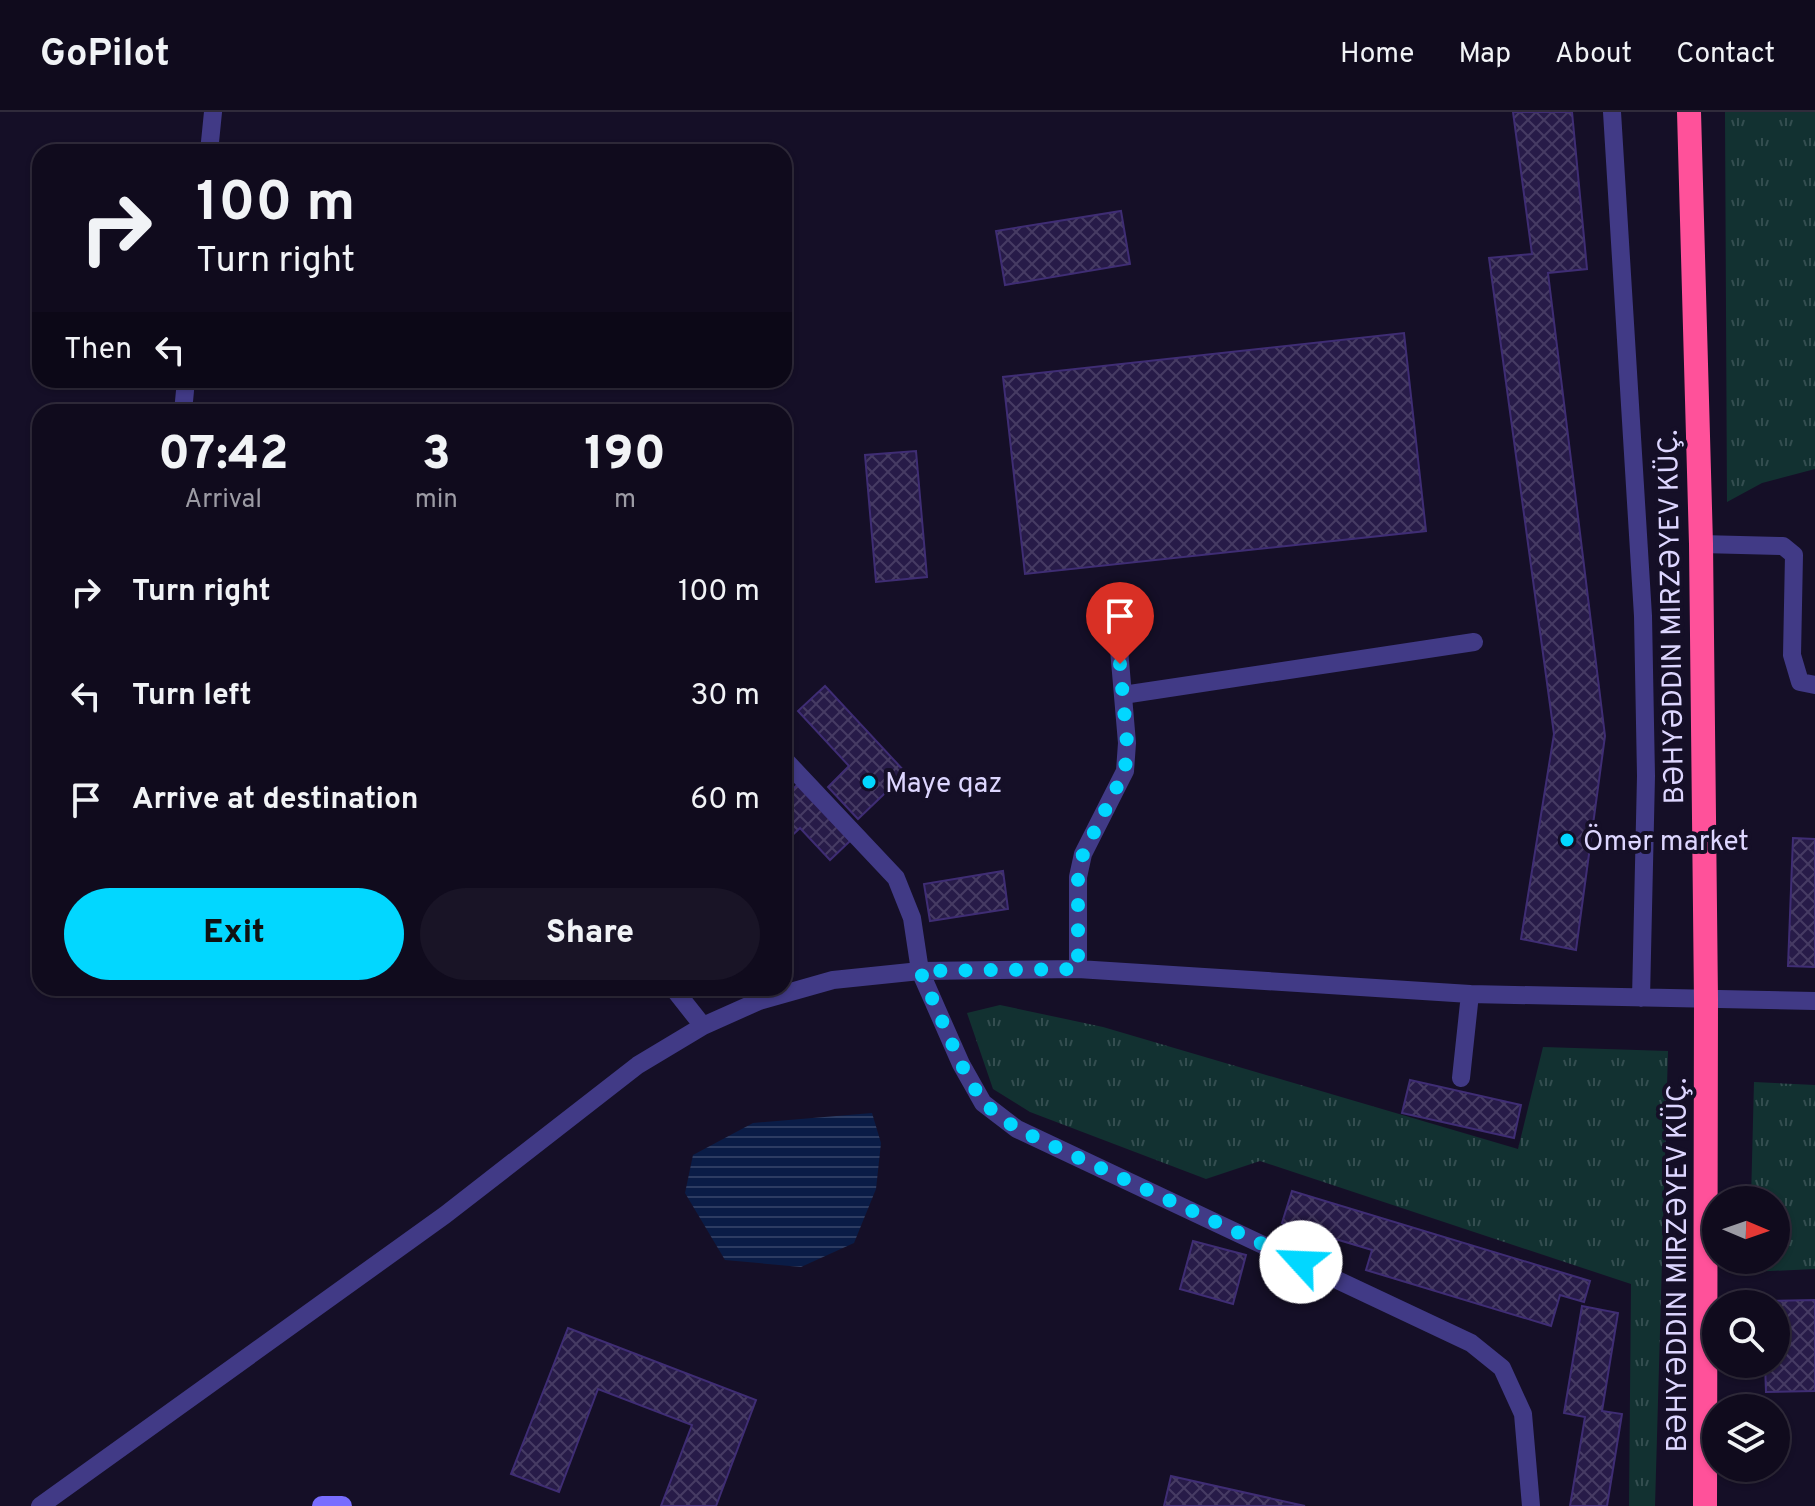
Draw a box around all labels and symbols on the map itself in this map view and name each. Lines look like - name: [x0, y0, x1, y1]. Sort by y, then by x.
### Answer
- street label: BƏHYƏDDIN MIRZƏYEV KÜÇ.: [1650, 429, 1694, 805]
- pin: [1086, 582, 1154, 664]
- place label: Maye qaz: [885, 767, 1003, 803]
- marker: Maye qaz: [860, 773, 878, 791]
- place label: Ömər market: [1583, 823, 1749, 861]
- marker: Ömər market: [1558, 831, 1576, 849]
- street label: BƏHYƏDDIN MIRZƏYEV KÜÇ.: [1659, 1078, 1697, 1452]
- north arrow: [1702, 1186, 1790, 1274]
- position arrow: [1259, 1220, 1343, 1304]

